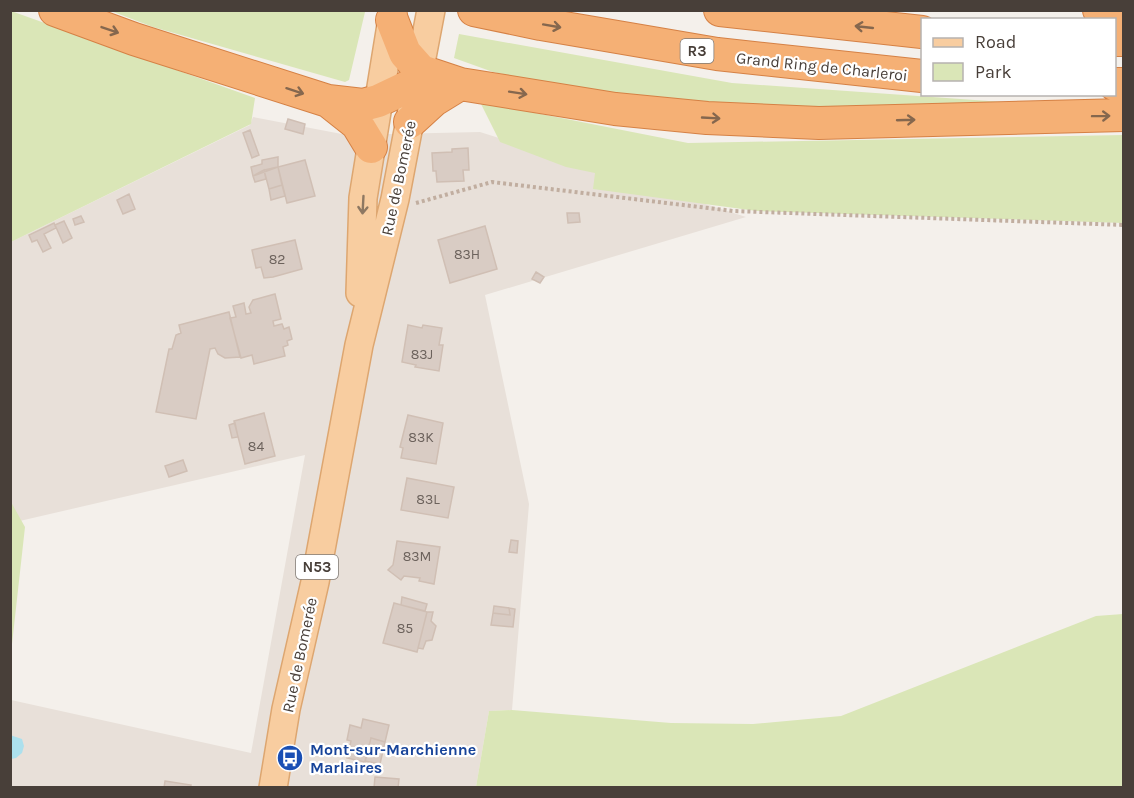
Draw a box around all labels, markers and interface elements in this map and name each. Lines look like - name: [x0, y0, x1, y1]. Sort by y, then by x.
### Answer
- legend: [921, 18, 1116, 96]
- one-way arrow: [542, 21, 561, 32]
- one-way arrow: [855, 21, 875, 32]
- one-way arrow: [100, 26, 119, 37]
- text: Road: [975, 31, 1016, 53]
- road number: R3: [680, 39, 714, 63]
- street label: Grand Ring de Charleroi: [735, 48, 909, 85]
- text: Park: [975, 61, 1012, 83]
- one-way arrow: [285, 86, 304, 97]
- one-way arrow: [507, 88, 527, 99]
- one-way arrow: [1090, 110, 1110, 121]
- one-way arrow: [701, 113, 721, 124]
- one-way arrow: [895, 115, 915, 126]
- street label: Rue de Bomerée: [377, 119, 420, 237]
- one-way arrow: [358, 194, 369, 214]
- house number: 83H: [454, 246, 480, 263]
- house number: 82: [269, 251, 285, 268]
- house number: 83J: [411, 346, 433, 363]
- house number: 83K: [408, 429, 434, 446]
- house number: 84: [248, 438, 264, 455]
- house number: 83L: [416, 491, 440, 508]
- house number: 83M: [403, 548, 431, 565]
- road number: N53: [296, 555, 338, 579]
- street label: Rue de Bomerée: [278, 596, 321, 714]
- house number: 85: [397, 620, 413, 637]
- place label: Mont-sur-Marchienne Marlaires: [310, 740, 476, 777]
- bus stop icon: Mont-sur-Marchienne Marlaires: [275, 743, 305, 773]

